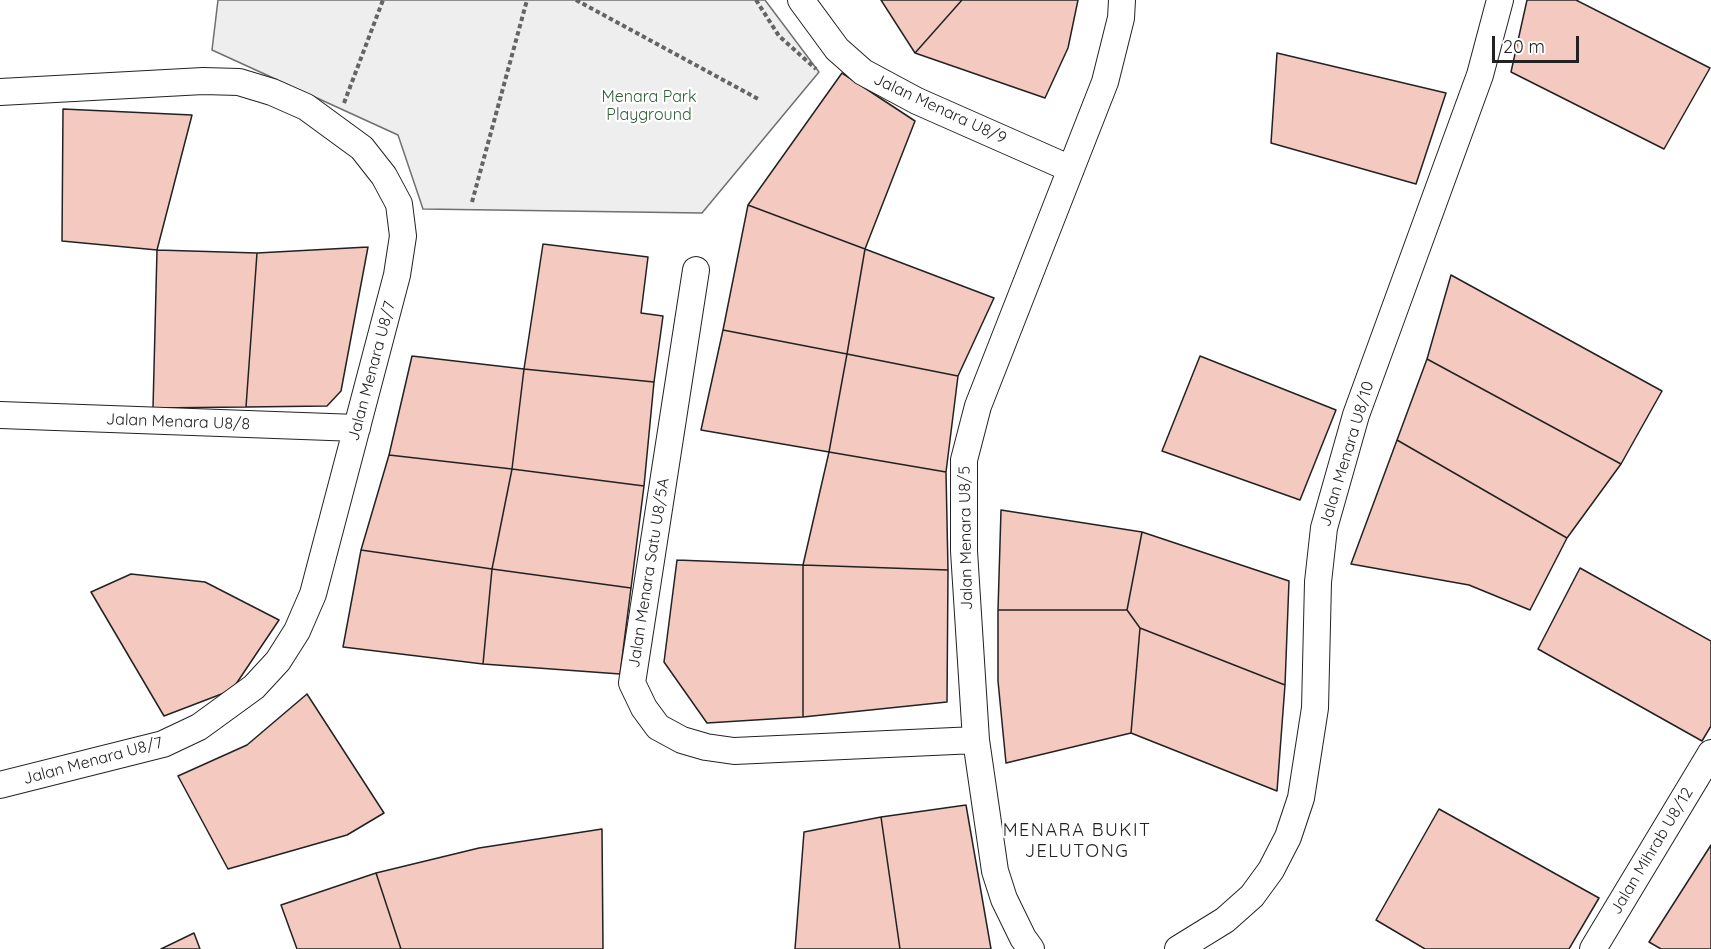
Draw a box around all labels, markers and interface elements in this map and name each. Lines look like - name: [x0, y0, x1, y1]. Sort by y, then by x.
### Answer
- scale bar: [1495, 24, 1582, 62]
- text: 20 m: [1503, 35, 1545, 58]
- street label: Jalan Menara U8/9: [871, 70, 1009, 148]
- park label: Menara Park Playground: [601, 87, 697, 125]
- street label: Jalan Menara U8/7: [344, 299, 400, 443]
- street label: Jalan Menara U8/10: [1316, 379, 1378, 529]
- street label: Jalan Menara U8/8: [106, 410, 250, 434]
- street label: Jalan Menara U8/5: [955, 466, 977, 610]
- street label: Jalan Menara Satu U8/5A: [624, 477, 674, 669]
- street label: Jalan Menara U8/7: [21, 733, 165, 789]
- street label: Jalan Mihrab U8/12: [1607, 784, 1697, 918]
- district label: MENARA BUKIT JELUTONG: [1003, 820, 1151, 862]

